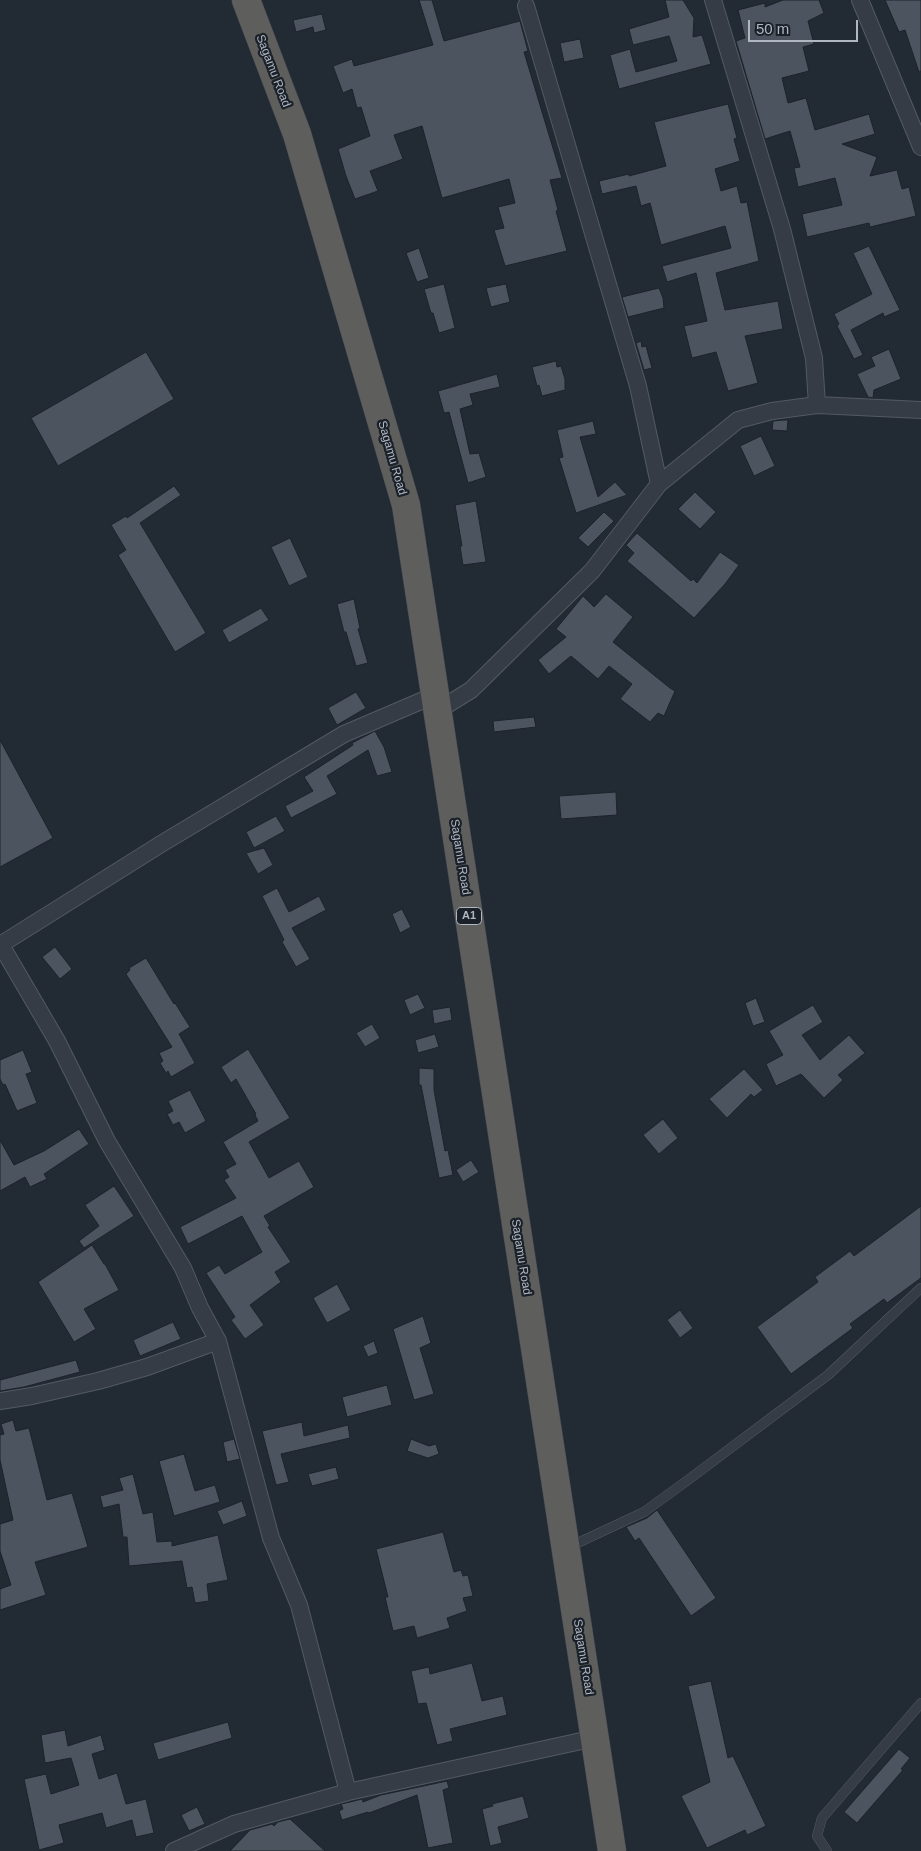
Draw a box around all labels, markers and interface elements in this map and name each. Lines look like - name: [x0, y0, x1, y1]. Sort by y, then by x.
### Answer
- scale bar: [751, 10, 861, 42]
- text: 50 m: [756, 20, 789, 37]
- street label: Sagamu Road: [253, 33, 293, 109]
- street label: Sagamu Road: [375, 419, 409, 497]
- street label: Sagamu Road: [447, 818, 473, 896]
- road number: A1: [456, 908, 482, 924]
- street label: Sagamu Road: [508, 1218, 534, 1296]
- street label: Sagamu Road: [570, 1618, 596, 1696]

